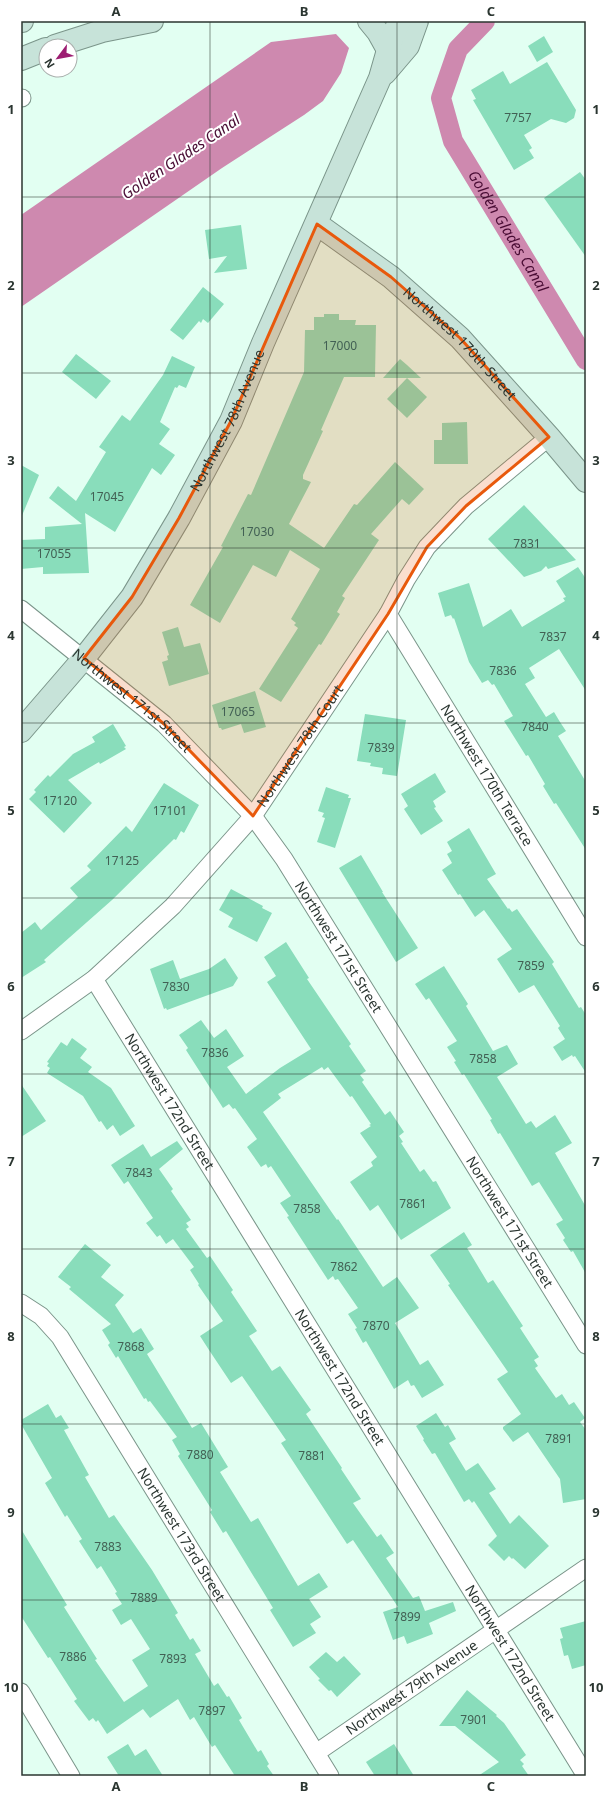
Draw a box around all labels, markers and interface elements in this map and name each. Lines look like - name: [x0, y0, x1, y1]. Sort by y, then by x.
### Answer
- text: A: [112, 2, 121, 20]
- text: B: [300, 2, 308, 20]
- text: C: [487, 2, 495, 20]
- north arrow: [38, 38, 78, 78]
- text: N: [40, 56, 58, 71]
- text: 1: [7, 100, 15, 118]
- text: 1: [592, 100, 600, 118]
- water label: Golden Glades Canal: [117, 108, 244, 203]
- house number: 7757: [504, 109, 532, 126]
- water label: Golden Glades Canal: [464, 166, 554, 296]
- text: 2: [7, 276, 15, 294]
- text: 2: [592, 276, 600, 294]
- street label: Northwest 170th Street: [399, 282, 521, 404]
- house number: 17000: [323, 337, 357, 354]
- street label: Northwest 78th Avenue: [185, 346, 268, 495]
- text: 3: [7, 451, 15, 469]
- text: 3: [592, 451, 600, 469]
- house number: 17045: [90, 488, 124, 505]
- house number: 17030: [240, 523, 274, 540]
- house number: 7831: [513, 535, 541, 552]
- house number: 17055: [37, 545, 71, 562]
- text: 4: [7, 626, 15, 644]
- text: 4: [592, 626, 600, 644]
- house number: 7837: [539, 628, 567, 645]
- street label: Northwest 171st Street: [69, 644, 196, 756]
- house number: 7836: [489, 662, 517, 679]
- street label: Northwest 78th Court: [252, 681, 347, 810]
- street label: Northwest 170th Terrace: [437, 700, 538, 849]
- house number: 17065: [221, 703, 255, 720]
- house number: 7840: [521, 718, 549, 735]
- house number: 7839: [367, 739, 395, 756]
- house number: 17120: [43, 792, 77, 809]
- text: 5: [7, 801, 15, 819]
- text: 5: [592, 801, 600, 819]
- house number: 17101: [153, 802, 187, 819]
- house number: 17125: [105, 852, 139, 869]
- street label: Northwest 171st Street: [291, 877, 387, 1016]
- house number: 7859: [517, 957, 545, 974]
- text: 6: [7, 977, 15, 995]
- text: 6: [592, 977, 600, 995]
- house number: 7830: [162, 978, 190, 995]
- street label: Northwest 172nd Street: [121, 1029, 219, 1173]
- house number: 7836: [201, 1044, 229, 1061]
- house number: 7858: [469, 1050, 497, 1067]
- text: 7: [7, 1152, 15, 1170]
- street label: Northwest 171st Street: [462, 1152, 558, 1291]
- text: 7: [592, 1152, 600, 1170]
- house number: 7843: [125, 1164, 153, 1181]
- house number: 7861: [399, 1195, 427, 1212]
- house number: 7858: [293, 1200, 321, 1217]
- house number: 7862: [330, 1258, 358, 1275]
- street label: Northwest 172nd Street: [291, 1305, 390, 1449]
- house number: 7870: [362, 1317, 390, 1334]
- text: 8: [7, 1327, 15, 1345]
- text: 8: [592, 1327, 600, 1345]
- house number: 7868: [117, 1338, 145, 1355]
- house number: 7891: [545, 1430, 573, 1447]
- house number: 7880: [186, 1446, 214, 1463]
- house number: 7881: [298, 1447, 326, 1464]
- street label: Northwest 173rd Street: [133, 1464, 230, 1605]
- text: 9: [7, 1503, 15, 1521]
- text: 9: [592, 1503, 600, 1521]
- house number: 7883: [94, 1538, 122, 1555]
- street label: Northwest 172nd Street: [461, 1581, 560, 1724]
- house number: 7889: [130, 1589, 158, 1606]
- house number: 7899: [393, 1608, 421, 1625]
- street label: Northwest 79th Avenue: [342, 1635, 481, 1739]
- house number: 7886: [59, 1648, 87, 1665]
- house number: 7893: [159, 1650, 187, 1667]
- text: 10: [4, 1678, 18, 1696]
- text: 10: [589, 1678, 603, 1696]
- house number: 7897: [198, 1702, 226, 1719]
- house number: 7901: [460, 1711, 488, 1728]
- text: A: [112, 1777, 121, 1795]
- text: B: [300, 1777, 308, 1795]
- text: C: [487, 1777, 495, 1795]

